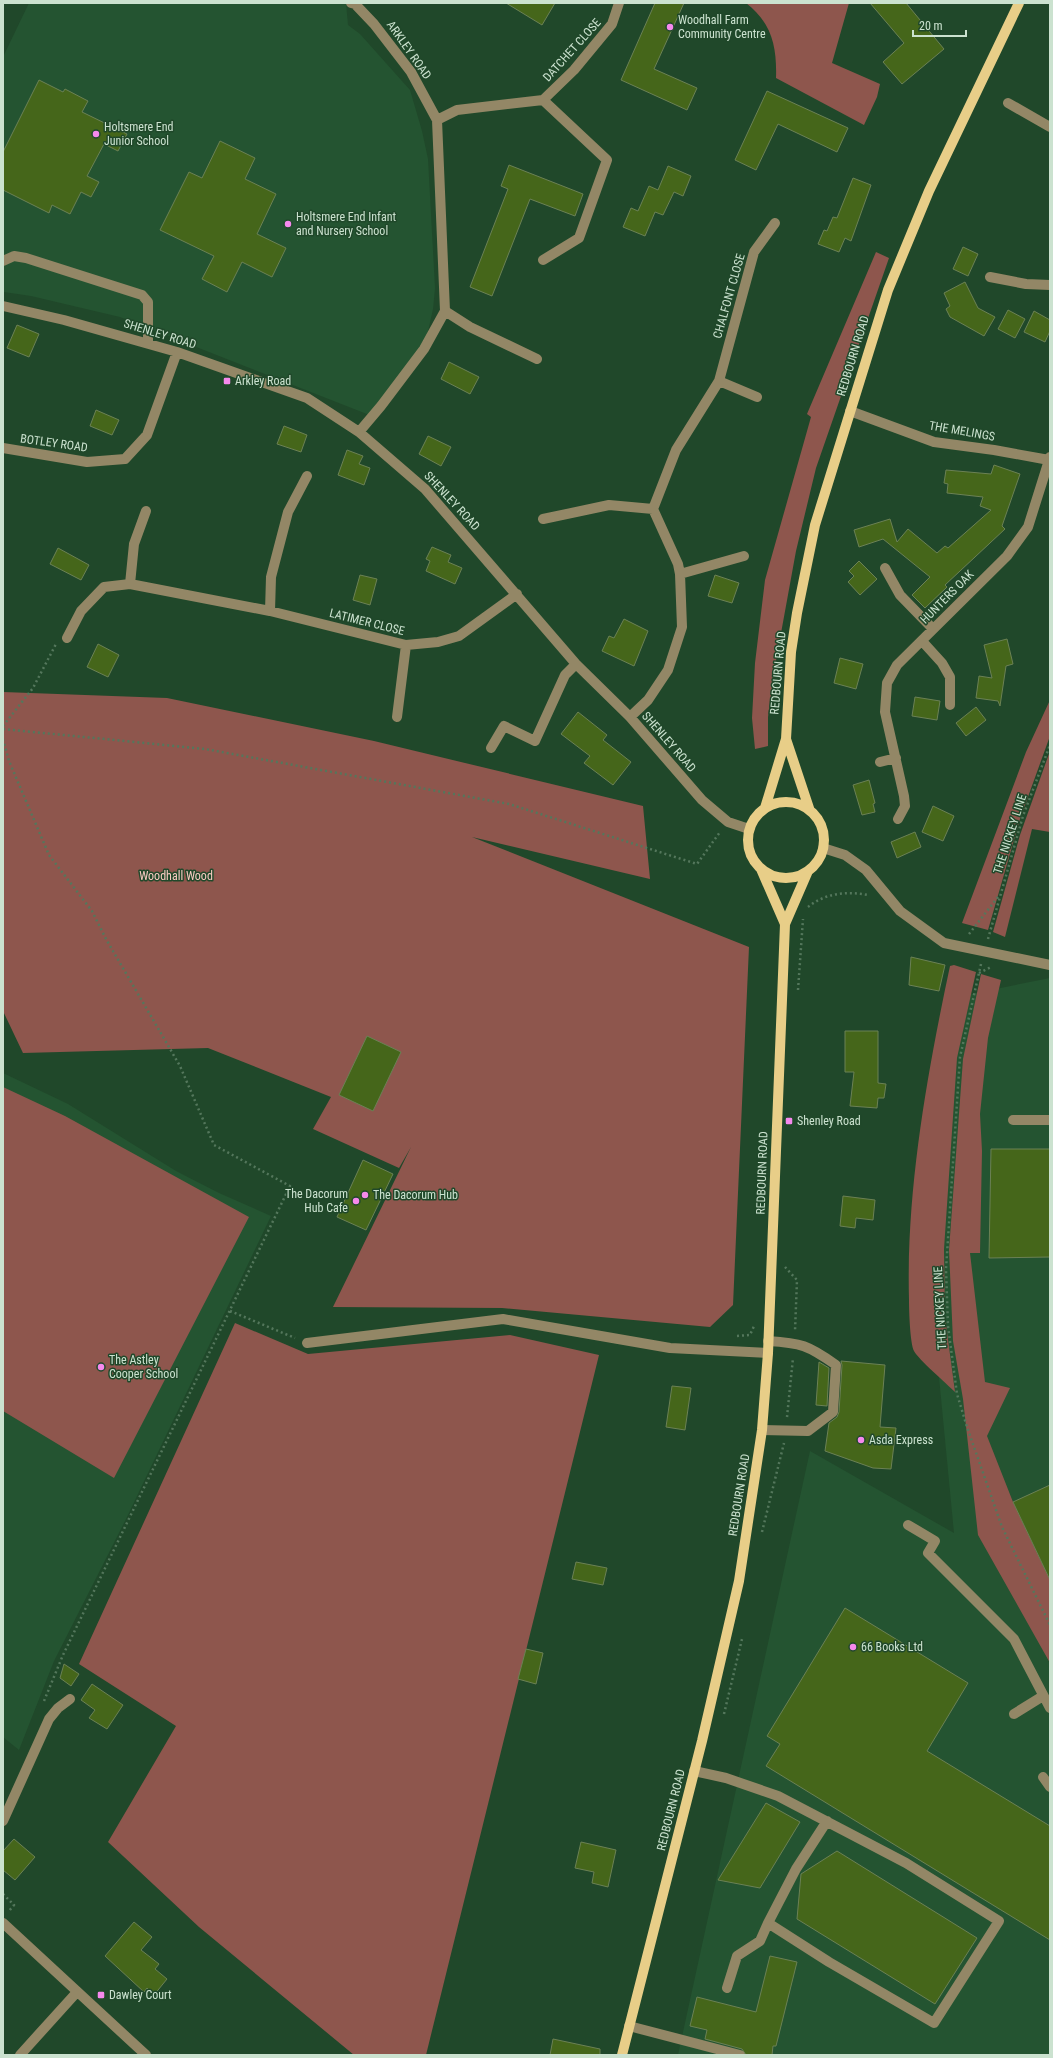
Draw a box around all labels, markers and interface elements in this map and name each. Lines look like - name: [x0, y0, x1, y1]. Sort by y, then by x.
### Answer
- scale bar: [913, 12, 966, 38]
- place label: Woodhall Farm Community Centre: [678, 13, 766, 41]
- street label: DATCHET CLOSE: [540, 16, 604, 84]
- street label: ARKLEY ROAD: [384, 18, 434, 82]
- text: 20 m: [919, 19, 943, 33]
- marker: Woodhall Farm Community Centre: [665, 22, 675, 32]
- place label: Holtsmere End Junior School: [104, 120, 174, 148]
- marker: Holtsmere End Junior School: [91, 129, 101, 139]
- place label: Holtsmere End Infant and Nursery School: [296, 210, 396, 238]
- marker: Holtsmere End Infant and Nursery School: [283, 219, 293, 229]
- street label: CHALFONT CLOSE: [710, 252, 748, 340]
- street label: REDBOURN ROAD: [834, 314, 872, 398]
- street label: SHENLEY ROAD: [122, 316, 198, 352]
- place label: Arkley Road: [235, 374, 291, 388]
- marker: Arkley Road: [222, 376, 232, 386]
- street label: THE MELINGS: [928, 418, 996, 444]
- street label: BOTLEY ROAD: [19, 431, 89, 455]
- street label: SHENLEY ROAD: [421, 469, 483, 533]
- street label: HUNTERS OAK: [917, 567, 977, 627]
- street label: LATIMER CLOSE: [328, 606, 406, 638]
- street label: REDBOURN ROAD: [767, 631, 789, 715]
- street label: SHENLEY ROAD: [639, 709, 699, 775]
- street label: THE NICKEY LINE: [990, 792, 1030, 876]
- park label: Woodhall Wood: [139, 869, 213, 883]
- place label: Shenley Road: [797, 1114, 861, 1128]
- marker: Shenley Road: [784, 1116, 794, 1126]
- street label: REDBOURN ROAD: [754, 1131, 770, 1215]
- place label: The Dacorum Hub Cafe: [285, 1187, 348, 1215]
- place label: The Dacorum Hub: [373, 1188, 458, 1202]
- marker: The Dacorum Hub: [360, 1190, 370, 1200]
- marker: The Dacorum Hub Cafe: [351, 1196, 361, 1206]
- street label: THE NICKEY LINE: [931, 1266, 949, 1350]
- place label: The Astley Cooper School: [109, 1353, 178, 1381]
- marker: The Astley Cooper School: [96, 1362, 106, 1372]
- place label: Asda Express: [869, 1433, 933, 1447]
- marker: Asda Express: [856, 1435, 866, 1445]
- street label: REDBOURN ROAD: [726, 1453, 752, 1537]
- place label: 66 Books Ltd: [861, 1640, 923, 1654]
- marker: 66 Books Ltd: [848, 1642, 858, 1652]
- street label: REDBOURN ROAD: [654, 1768, 688, 1852]
- place label: Dawley Court: [109, 1988, 172, 2002]
- marker: Dawley Court: [96, 1990, 106, 2000]

